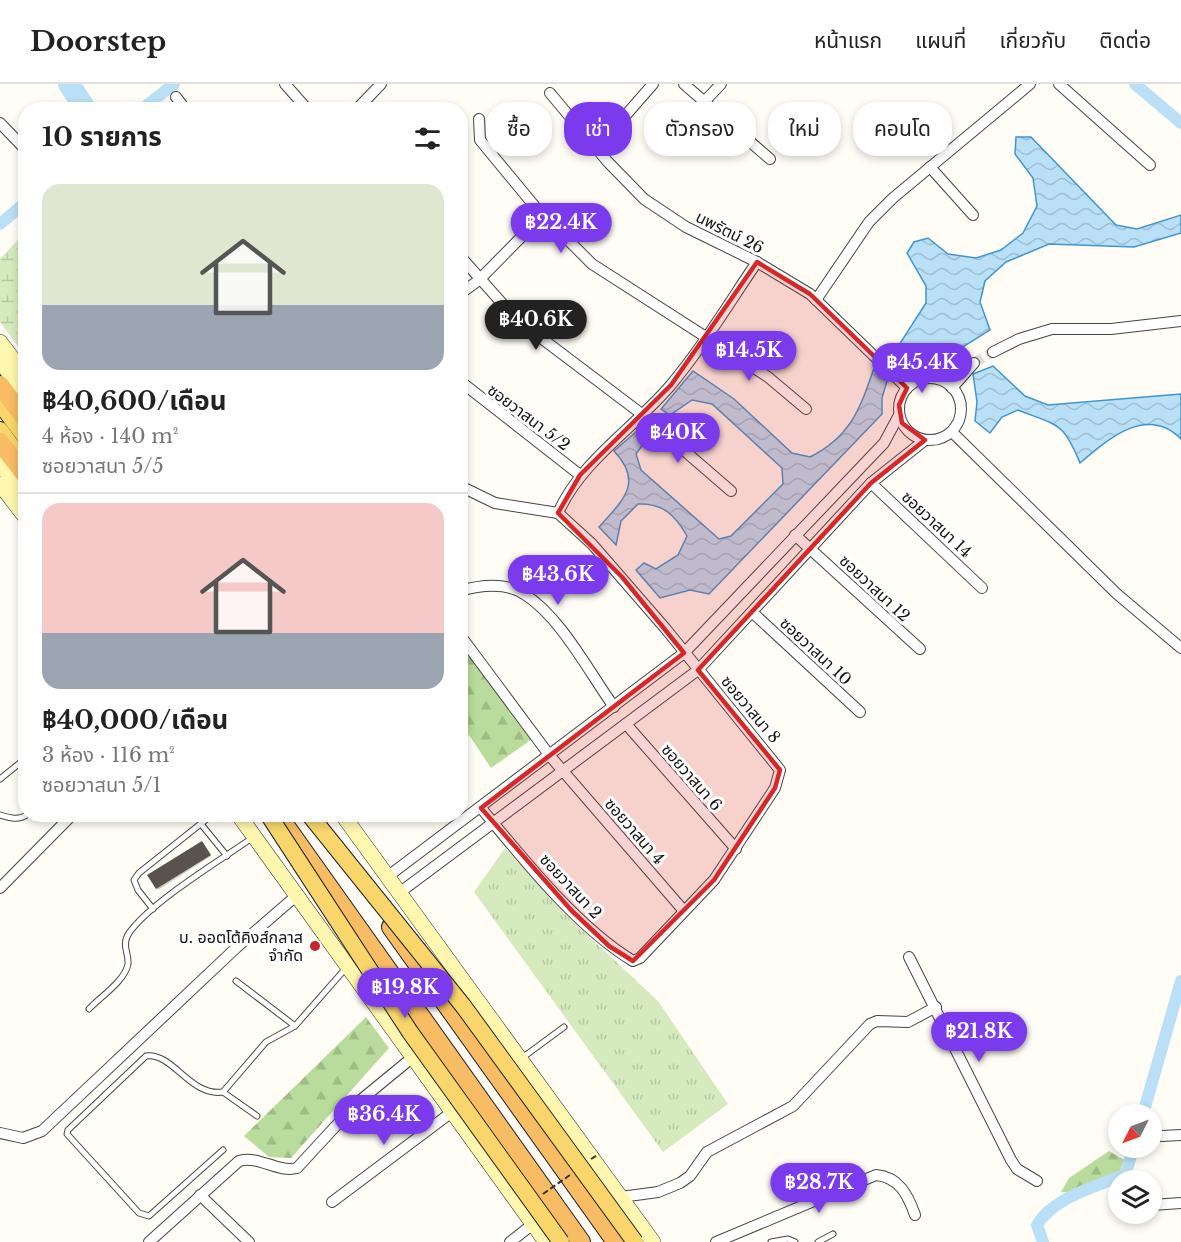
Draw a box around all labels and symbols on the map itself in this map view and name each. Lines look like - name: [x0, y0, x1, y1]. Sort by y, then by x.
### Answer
- pin: ฿22.4K: [512, 203, 610, 254]
- street label: นพรัตน์ 26: [693, 206, 767, 258]
- pin: ฿40.6K: [487, 300, 585, 351]
- pin: ฿14.5K: [700, 331, 798, 382]
- pin: ฿45.4K: [873, 343, 971, 394]
- street label: ซอยวาสนา 5/2: [484, 379, 574, 455]
- pin: ฿40K: [642, 413, 714, 464]
- street label: ซอยวาสนา 14: [898, 487, 976, 561]
- street label: ซอยวาสนา 12: [836, 550, 914, 626]
- pin: ฿43.6K: [509, 555, 607, 606]
- street label: ซอยวาสนา 10: [776, 613, 856, 689]
- street label: ซอยวาสนา 8: [717, 671, 785, 747]
- street label: ซอยวาสนา 6: [657, 739, 727, 815]
- street label: ซอยวาสนา 4: [601, 794, 669, 868]
- street label: ซอยวาสนา 2: [536, 849, 606, 923]
- place label: บ. ออตโต้คิงส์กลาส จำกัด: [179, 927, 303, 965]
- marker: บ. ออตโต้คิงส์กลาส จำกัด: [308, 939, 322, 953]
- pin: ฿19.8K: [356, 968, 454, 1019]
- pin: ฿21.8K: [930, 1012, 1028, 1063]
- pin: ฿36.4K: [335, 1095, 433, 1146]
- north arrow: [1108, 1104, 1162, 1158]
- pin: ฿28.7K: [770, 1163, 868, 1214]

